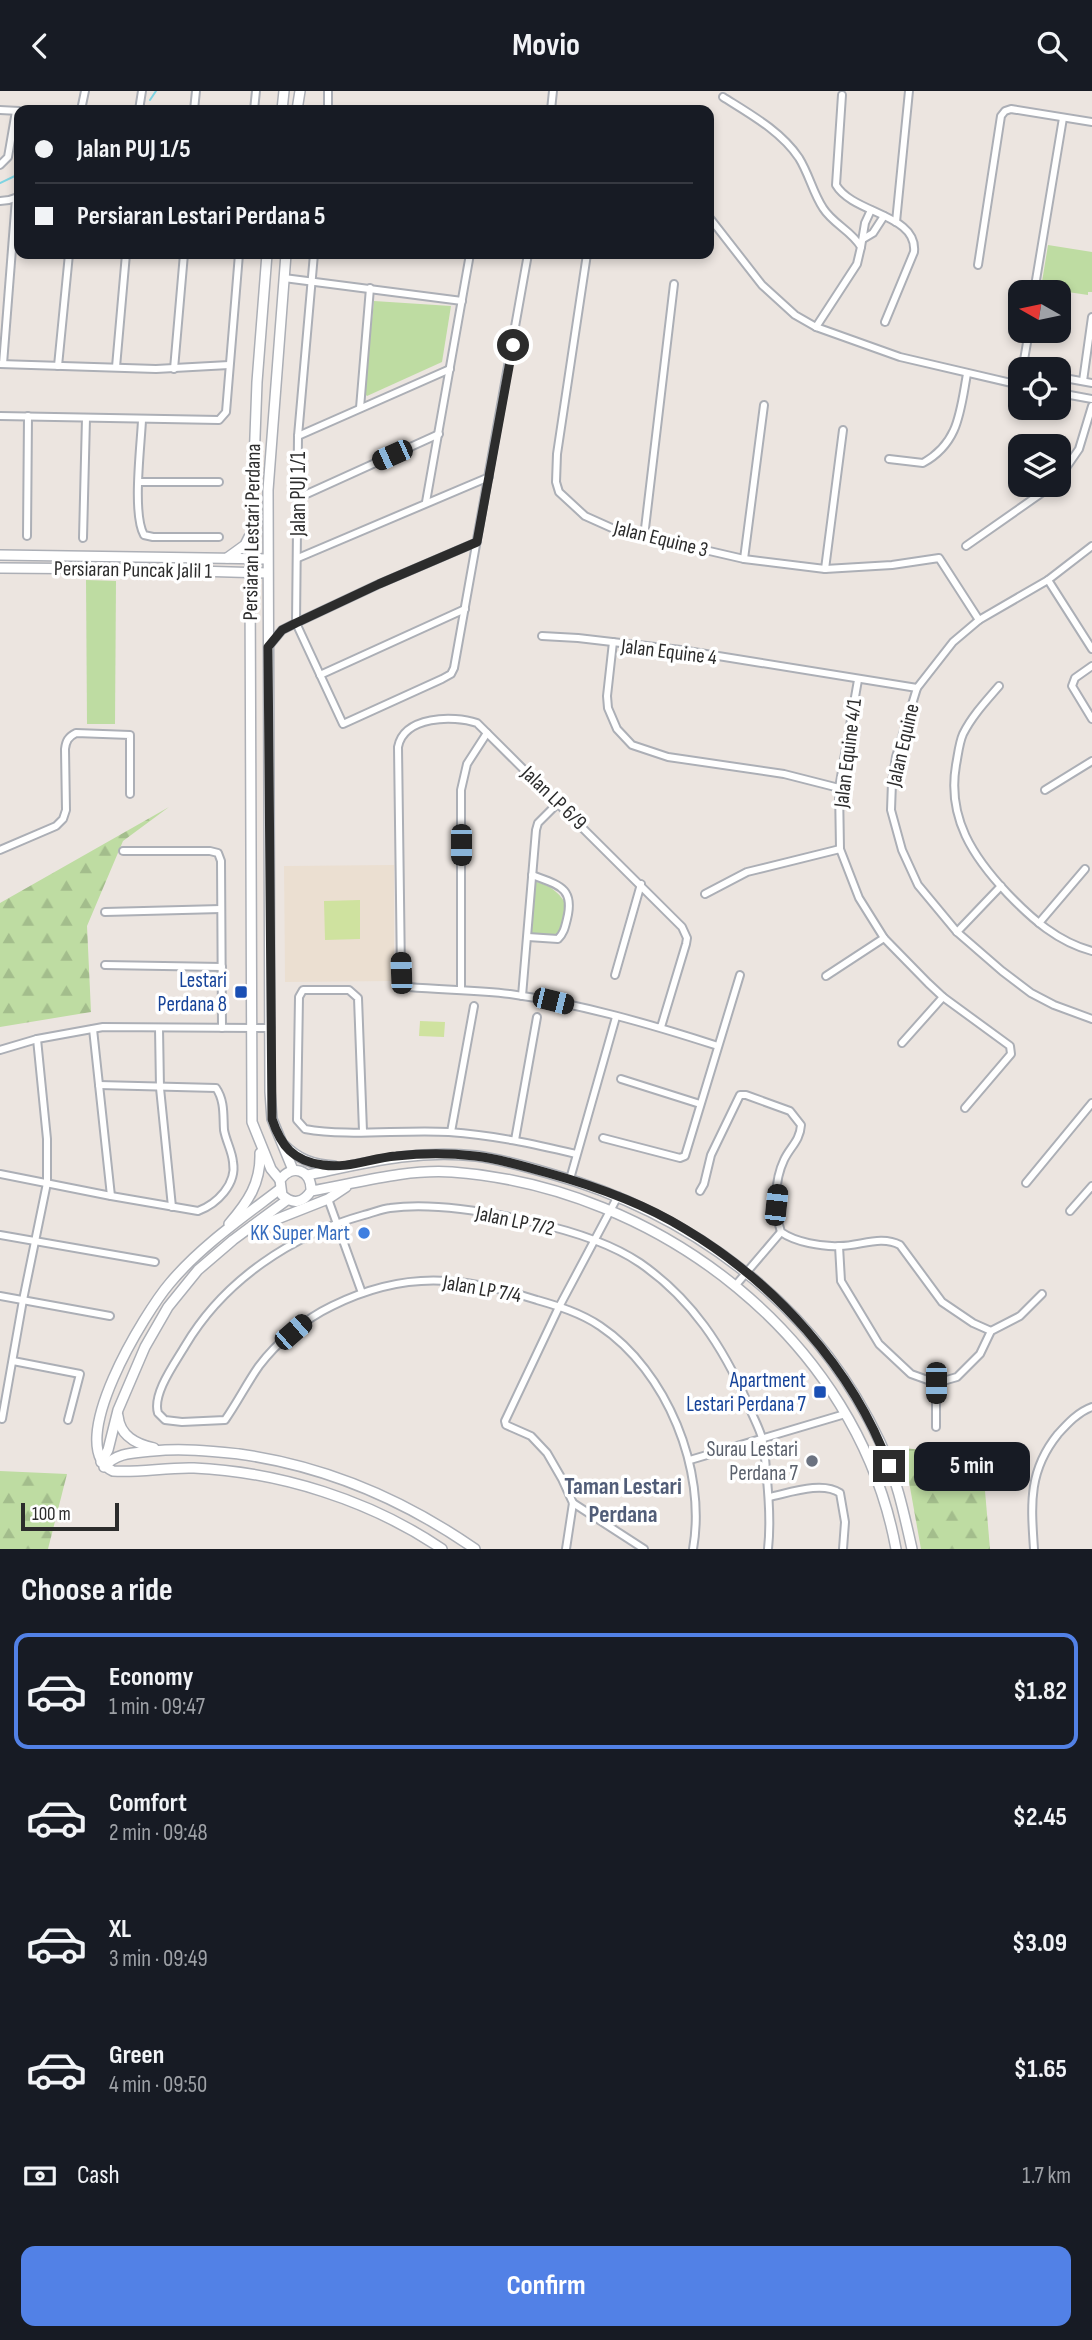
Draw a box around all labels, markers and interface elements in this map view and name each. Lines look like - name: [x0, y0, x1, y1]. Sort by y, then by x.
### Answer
- text: Movio: [512, 26, 580, 65]
- icon: back: [21, 27, 59, 65]
- icon: search: [1033, 27, 1071, 65]
- text: Jalan PUJ 1/5: [77, 134, 191, 165]
- text: Persiaran Lestari Perdana 5: [77, 201, 326, 232]
- north arrow: [1008, 280, 1071, 343]
- map controls: [1008, 280, 1071, 497]
- route start: [497, 329, 529, 361]
- button: locate: [1008, 357, 1071, 420]
- button: layers: [1008, 434, 1071, 497]
- car: [369, 437, 416, 473]
- street label: Persiaran Lestari Perdana: [238, 443, 266, 621]
- street label: Jalan PUJ 1/1: [286, 451, 311, 537]
- street label: Jalan Equine 3: [610, 515, 711, 563]
- street label: Persiaran Puncak Jalil 1: [54, 556, 213, 584]
- street label: Jalan Equine 4: [619, 634, 718, 670]
- street label: Jalan Equine 4/1: [829, 696, 867, 810]
- street label: Jalan Equine: [881, 701, 925, 790]
- street label: Jalan LP 6/9: [515, 760, 592, 835]
- car: [451, 824, 472, 866]
- car: [390, 952, 413, 994]
- place label: Lestari Perdana 8: [158, 968, 227, 1017]
- marker: Lestari Perdana 8: [233, 984, 249, 1000]
- car: [531, 986, 576, 1016]
- car: [764, 1183, 789, 1227]
- street label: Jalan LP 7/2: [472, 1200, 557, 1242]
- place label: KK Super Mart: [250, 1221, 350, 1246]
- marker: KK Super Mart: [356, 1225, 372, 1241]
- street label: Jalan LP 7/4: [440, 1270, 523, 1308]
- car: [271, 1310, 316, 1354]
- car: [926, 1362, 947, 1404]
- place label: Apartment Lestari Perdana 7: [686, 1368, 807, 1417]
- marker: Apartment Lestari Perdana 7: [812, 1384, 828, 1400]
- place label: Surau Lestari Perdana 7: [707, 1437, 799, 1486]
- callout: 5 min: [914, 1441, 1029, 1491]
- route end: [873, 1450, 905, 1482]
- text: 5 min: [950, 1452, 994, 1480]
- marker: Surau Lestari Perdana 7: [804, 1453, 820, 1469]
- district label: Taman Lestari Perdana: [564, 1472, 682, 1529]
- scale bar: [21, 1500, 119, 1532]
- text: 100 m: [32, 1503, 71, 1526]
- text: Choose a ride: [21, 1571, 173, 1610]
- icon: car: [25, 1660, 88, 1723]
- text: Economy: [109, 1662, 193, 1693]
- text: $1.82: [1013, 1676, 1067, 1707]
- text: 1 min · 09:47: [109, 1693, 205, 1721]
- icon: car: [25, 1786, 88, 1849]
- text: Comfort: [109, 1788, 187, 1819]
- text: $2.45: [1013, 1802, 1067, 1833]
- text: 2 min · 09:48: [109, 1819, 207, 1847]
- icon: car: [25, 1912, 88, 1975]
- text: XL: [109, 1914, 131, 1945]
- text: $3.09: [1012, 1928, 1067, 1959]
- text: 3 min · 09:49: [109, 1945, 208, 1973]
- icon: car: [25, 2038, 88, 2101]
- text: Green: [109, 2040, 164, 2071]
- text: $1.65: [1014, 2054, 1067, 2085]
- text: 4 min · 09:50: [109, 2071, 207, 2099]
- icon: cash: [21, 2157, 59, 2195]
- text: Cash: [77, 2160, 120, 2191]
- text: 1.7 km: [1022, 2162, 1071, 2190]
- button: Confirm: [21, 2246, 1071, 2326]

